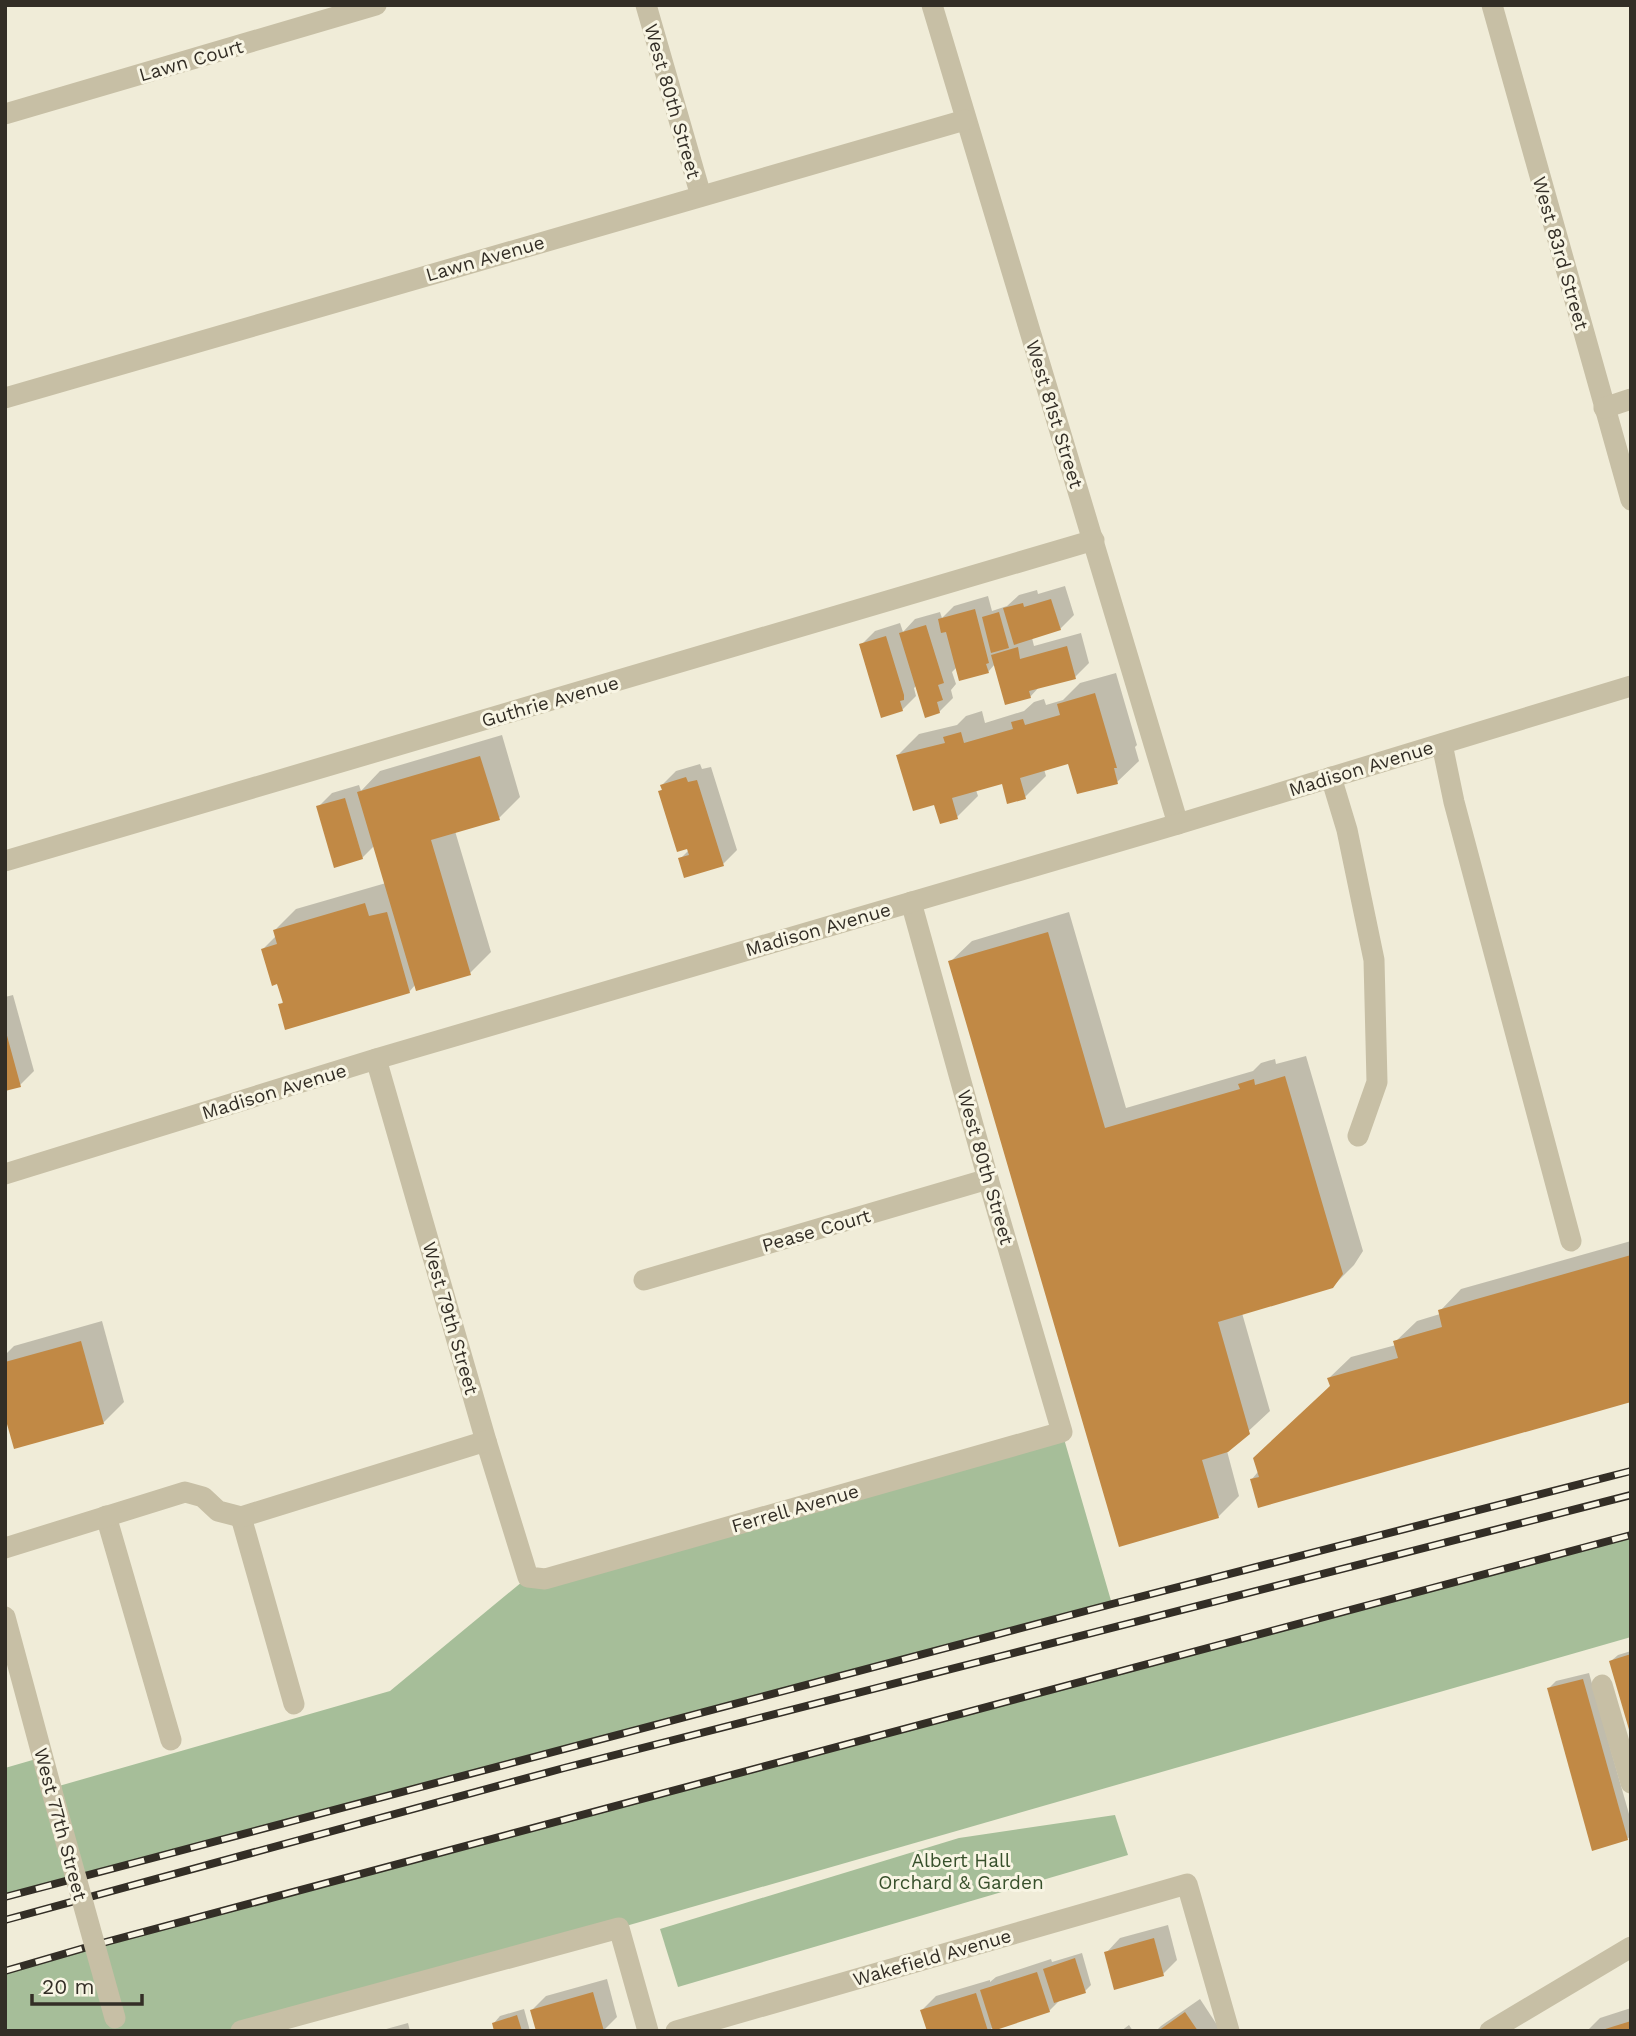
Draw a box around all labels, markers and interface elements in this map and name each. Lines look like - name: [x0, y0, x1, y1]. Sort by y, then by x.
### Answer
- street label: West 80th Street: [639, 21, 706, 181]
- street label: Lawn Court: [136, 35, 246, 86]
- street label: West 83rd Street: [1528, 174, 1593, 333]
- street label: Lawn Avenue: [423, 231, 547, 286]
- street label: West 81st Street: [1021, 337, 1088, 491]
- street label: Guthrie Avenue: [479, 671, 622, 732]
- street label: Madison Avenue: [1286, 736, 1436, 801]
- street label: Madison Avenue: [743, 898, 893, 961]
- street label: Madison Avenue: [199, 1059, 349, 1124]
- street label: West 80th Street: [952, 1087, 1019, 1247]
- street label: Pease Court: [759, 1204, 873, 1257]
- street label: West 79th Street: [418, 1239, 483, 1397]
- street label: Ferrell Avenue: [729, 1479, 862, 1538]
- street label: West 77th Street: [29, 1745, 92, 1903]
- park label: Albert Hall Orchard & Garden: [878, 1849, 1044, 1894]
- street label: Wakefield Avenue: [850, 1924, 1014, 1991]
- scale bar: [32, 1962, 142, 2006]
- text: 20 m: [42, 1974, 94, 1999]

